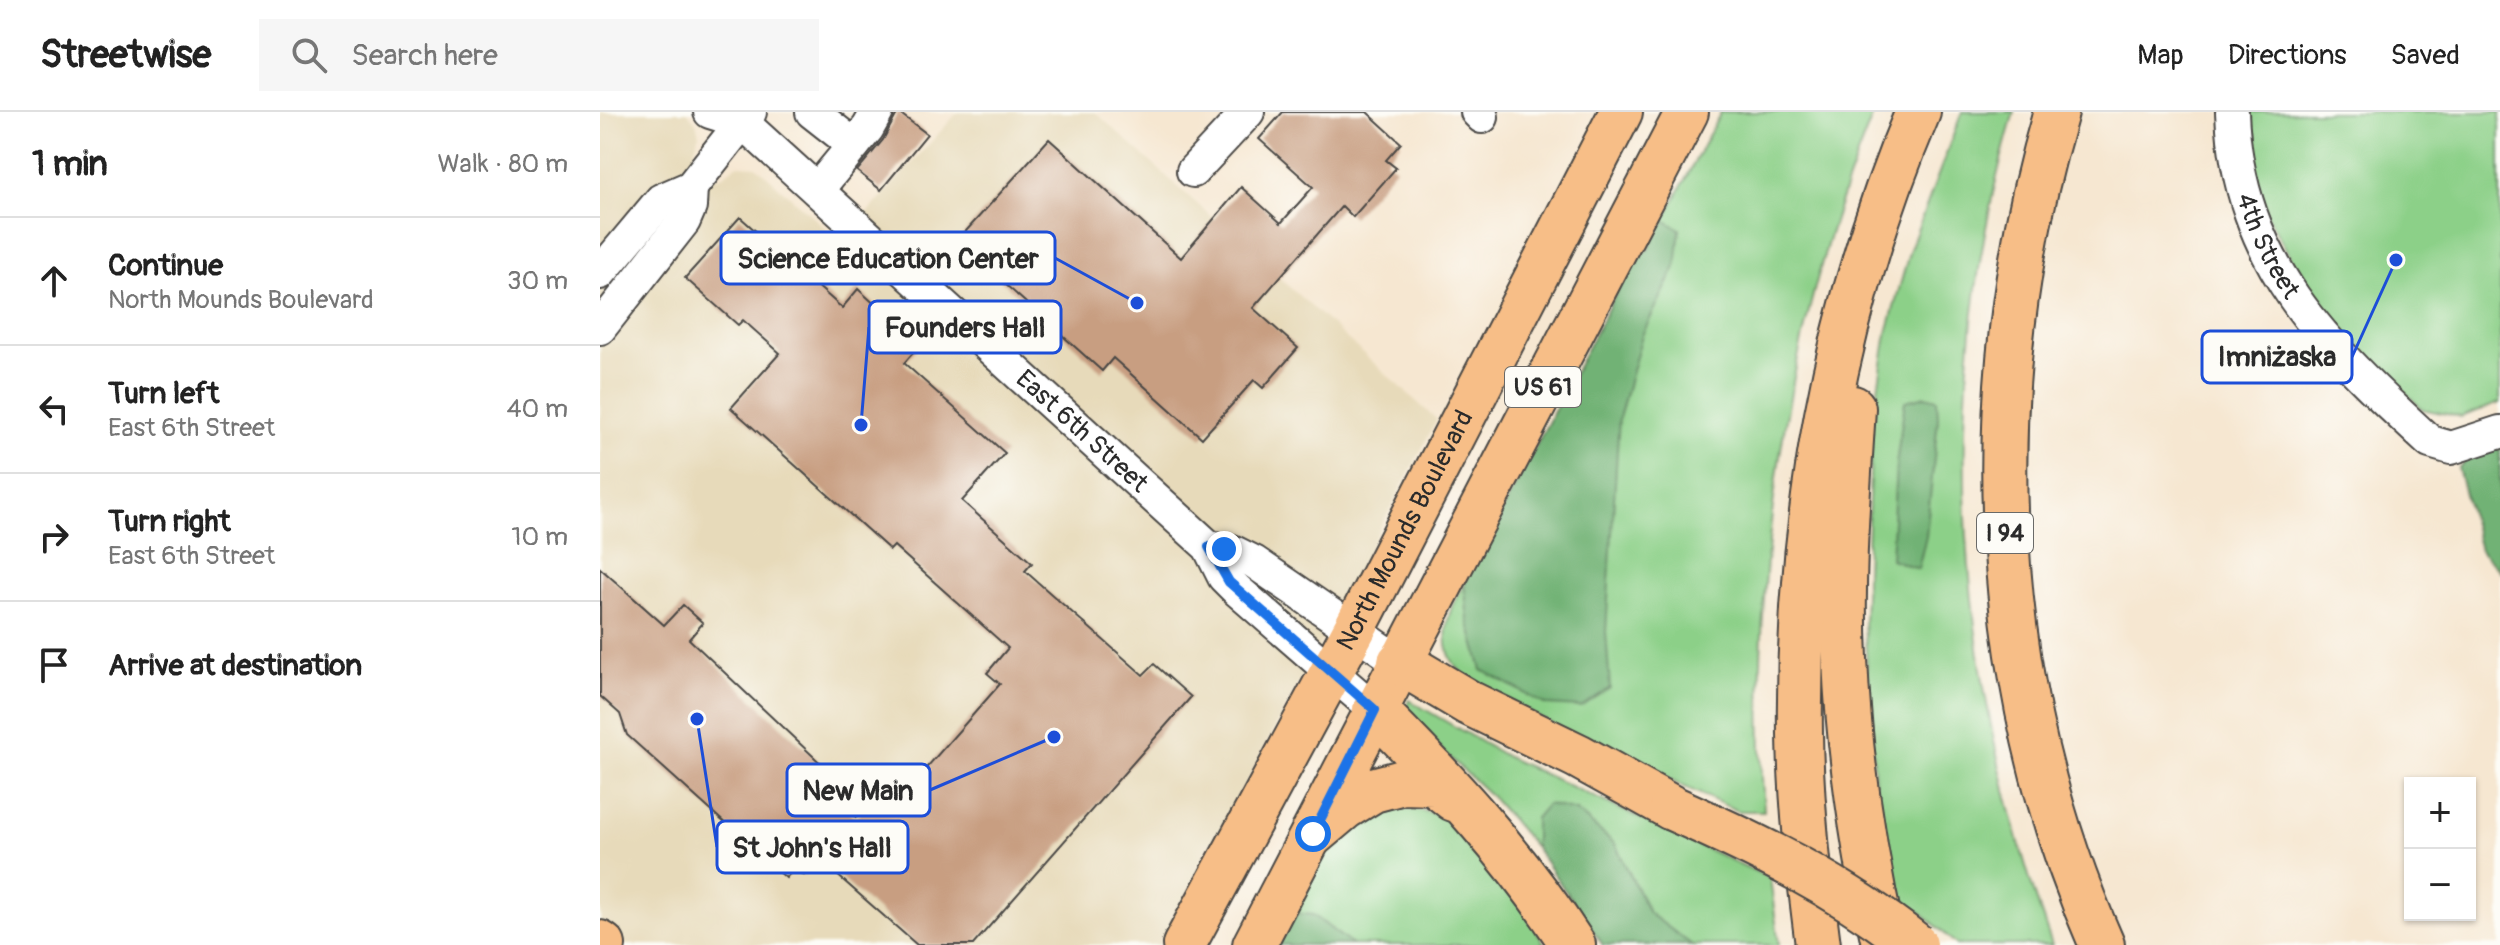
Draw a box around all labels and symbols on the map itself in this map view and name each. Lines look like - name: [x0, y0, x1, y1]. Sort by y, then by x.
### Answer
- street label: 4th Street: [2229, 189, 2307, 306]
- callout: Science Education Center: [721, 232, 1055, 284]
- text: Science Education Center: [737, 242, 1040, 277]
- callout: Founders Hall: [869, 301, 1061, 353]
- text: Founders Hall: [885, 311, 1045, 346]
- callout: Imniżaska: [2202, 331, 2352, 383]
- text: Imniżaska: [2218, 340, 2336, 375]
- street label: East 6th Street: [1009, 363, 1155, 500]
- road number: US 61: [1505, 367, 1581, 407]
- street label: North Mounds Boulevard: [1330, 405, 1480, 656]
- road number: I 94: [1977, 513, 2033, 553]
- route end: [1206, 531, 1242, 567]
- callout: New Main: [787, 764, 930, 816]
- text: New Main: [802, 774, 914, 809]
- route start: [1295, 816, 1331, 852]
- callout: St John's Hall: [717, 821, 908, 873]
- text: St John's Hall: [732, 831, 892, 866]

